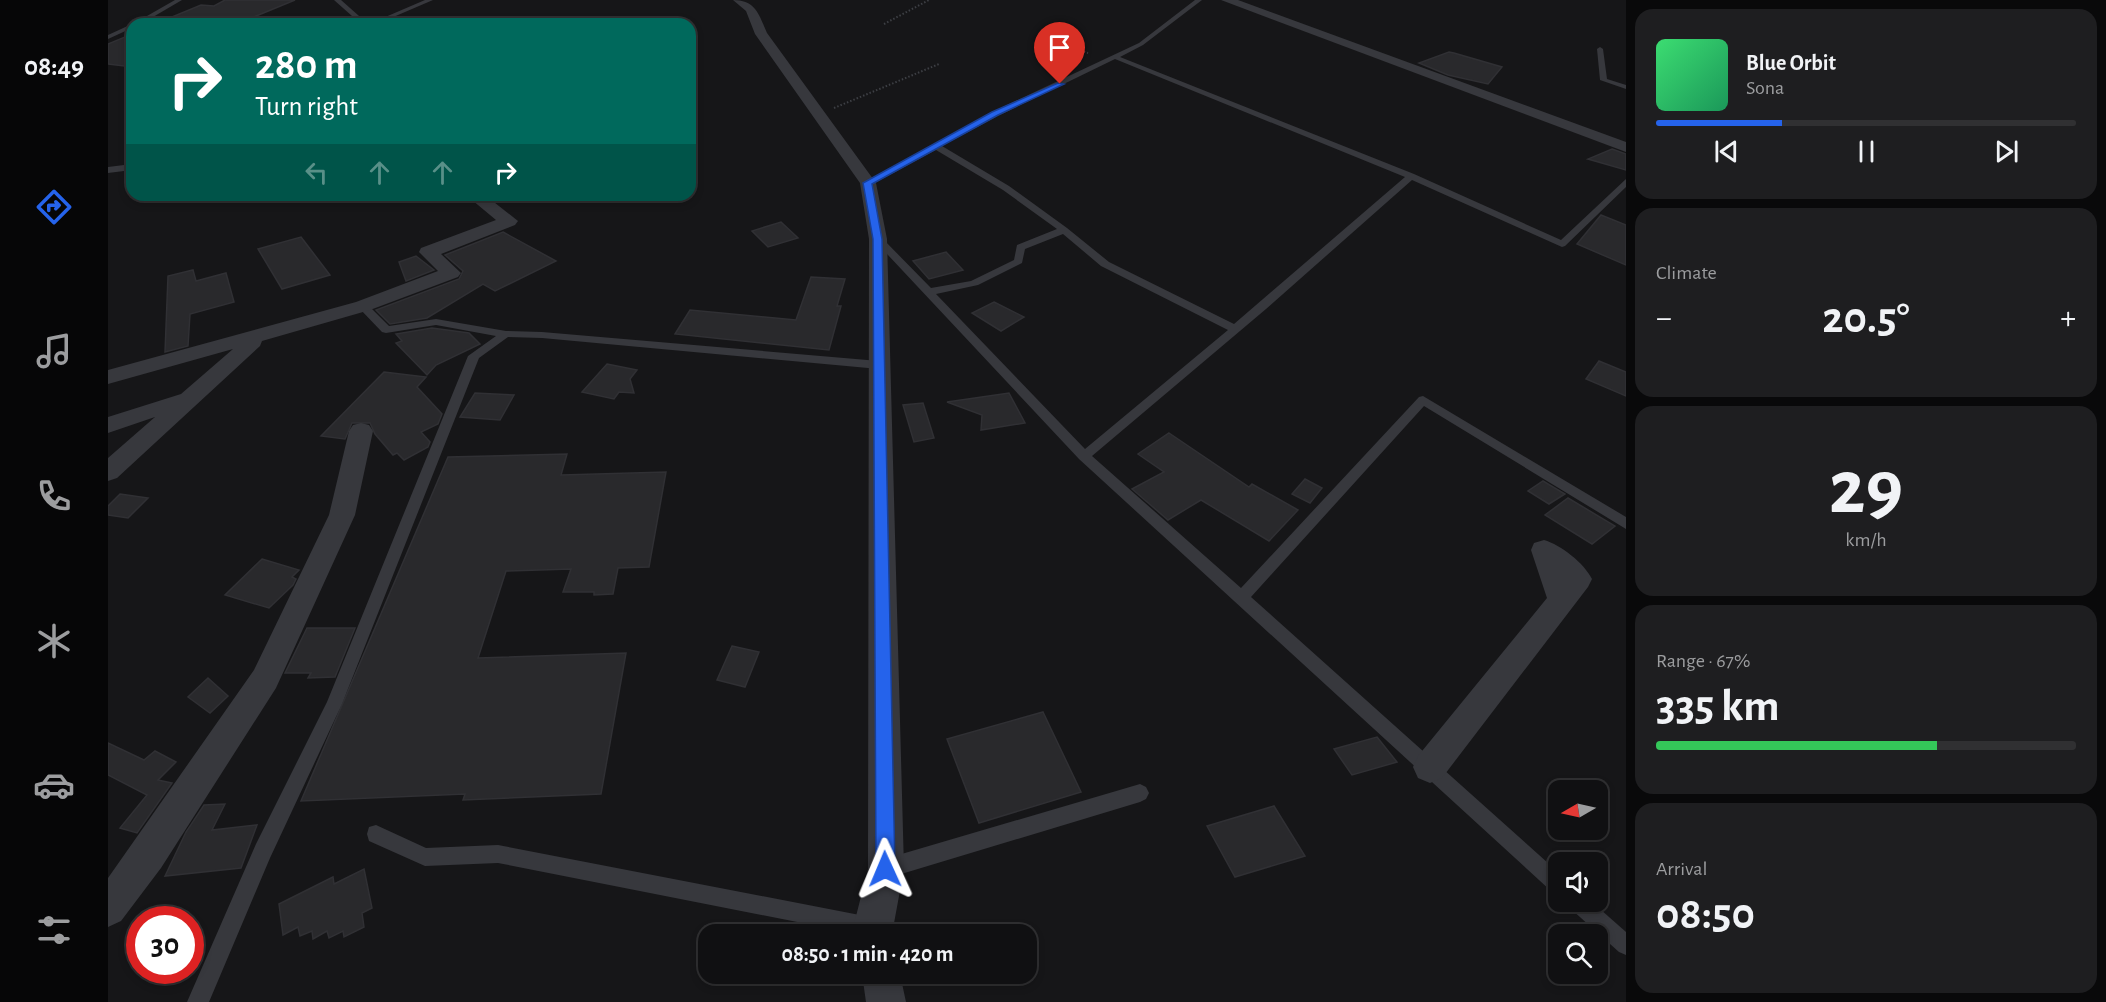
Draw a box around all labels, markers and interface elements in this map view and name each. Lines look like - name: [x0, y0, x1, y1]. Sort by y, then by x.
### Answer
- pin: [1034, 22, 1085, 84]
- icon: arrive: [1043, 31, 1076, 64]
- icon: right: [156, 42, 234, 120]
- text: 280 m: [255, 44, 358, 86]
- text: Blue Orbit: [1746, 52, 1836, 74]
- text: 08:49: [24, 53, 84, 80]
- text: Sona: [1746, 78, 1784, 98]
- text: Turn right: [255, 93, 358, 120]
- icon: previous: [1710, 135, 1743, 168]
- icon: pause: [1850, 135, 1883, 168]
- icon: next: [1990, 135, 2023, 168]
- icon: left: [300, 156, 333, 189]
- icon: ahead: [363, 156, 396, 189]
- icon: ahead: [426, 156, 459, 189]
- icon: right: [489, 156, 522, 189]
- icon: directions: [33, 186, 75, 228]
- text: Climate: [1656, 263, 1717, 283]
- text: 20.5°: [1822, 296, 1910, 341]
- text: −: [1656, 302, 1672, 335]
- text: +: [2060, 302, 2076, 335]
- icon: music: [33, 330, 75, 372]
- text: 29: [1829, 450, 1903, 528]
- icon: phone: [33, 475, 75, 517]
- text: km/h: [1845, 530, 1887, 550]
- icon: climate: [33, 620, 75, 662]
- text: Range · 67%: [1656, 651, 1750, 671]
- text: 335 km: [1656, 684, 1780, 729]
- icon: car: [33, 764, 75, 806]
- north arrow: [1548, 780, 1608, 840]
- map controls: [1548, 780, 1608, 984]
- position arrow: [853, 837, 917, 901]
- button: sound: [1548, 852, 1608, 912]
- text: Arrival: [1656, 859, 1707, 879]
- text: 08:50: [1656, 892, 1755, 937]
- speed limit sign: 30: [126, 906, 204, 984]
- icon: filters: [33, 909, 75, 951]
- button: search: [1548, 924, 1608, 984]
- text: 08:50 · 1 min · 420 m: [781, 943, 954, 965]

